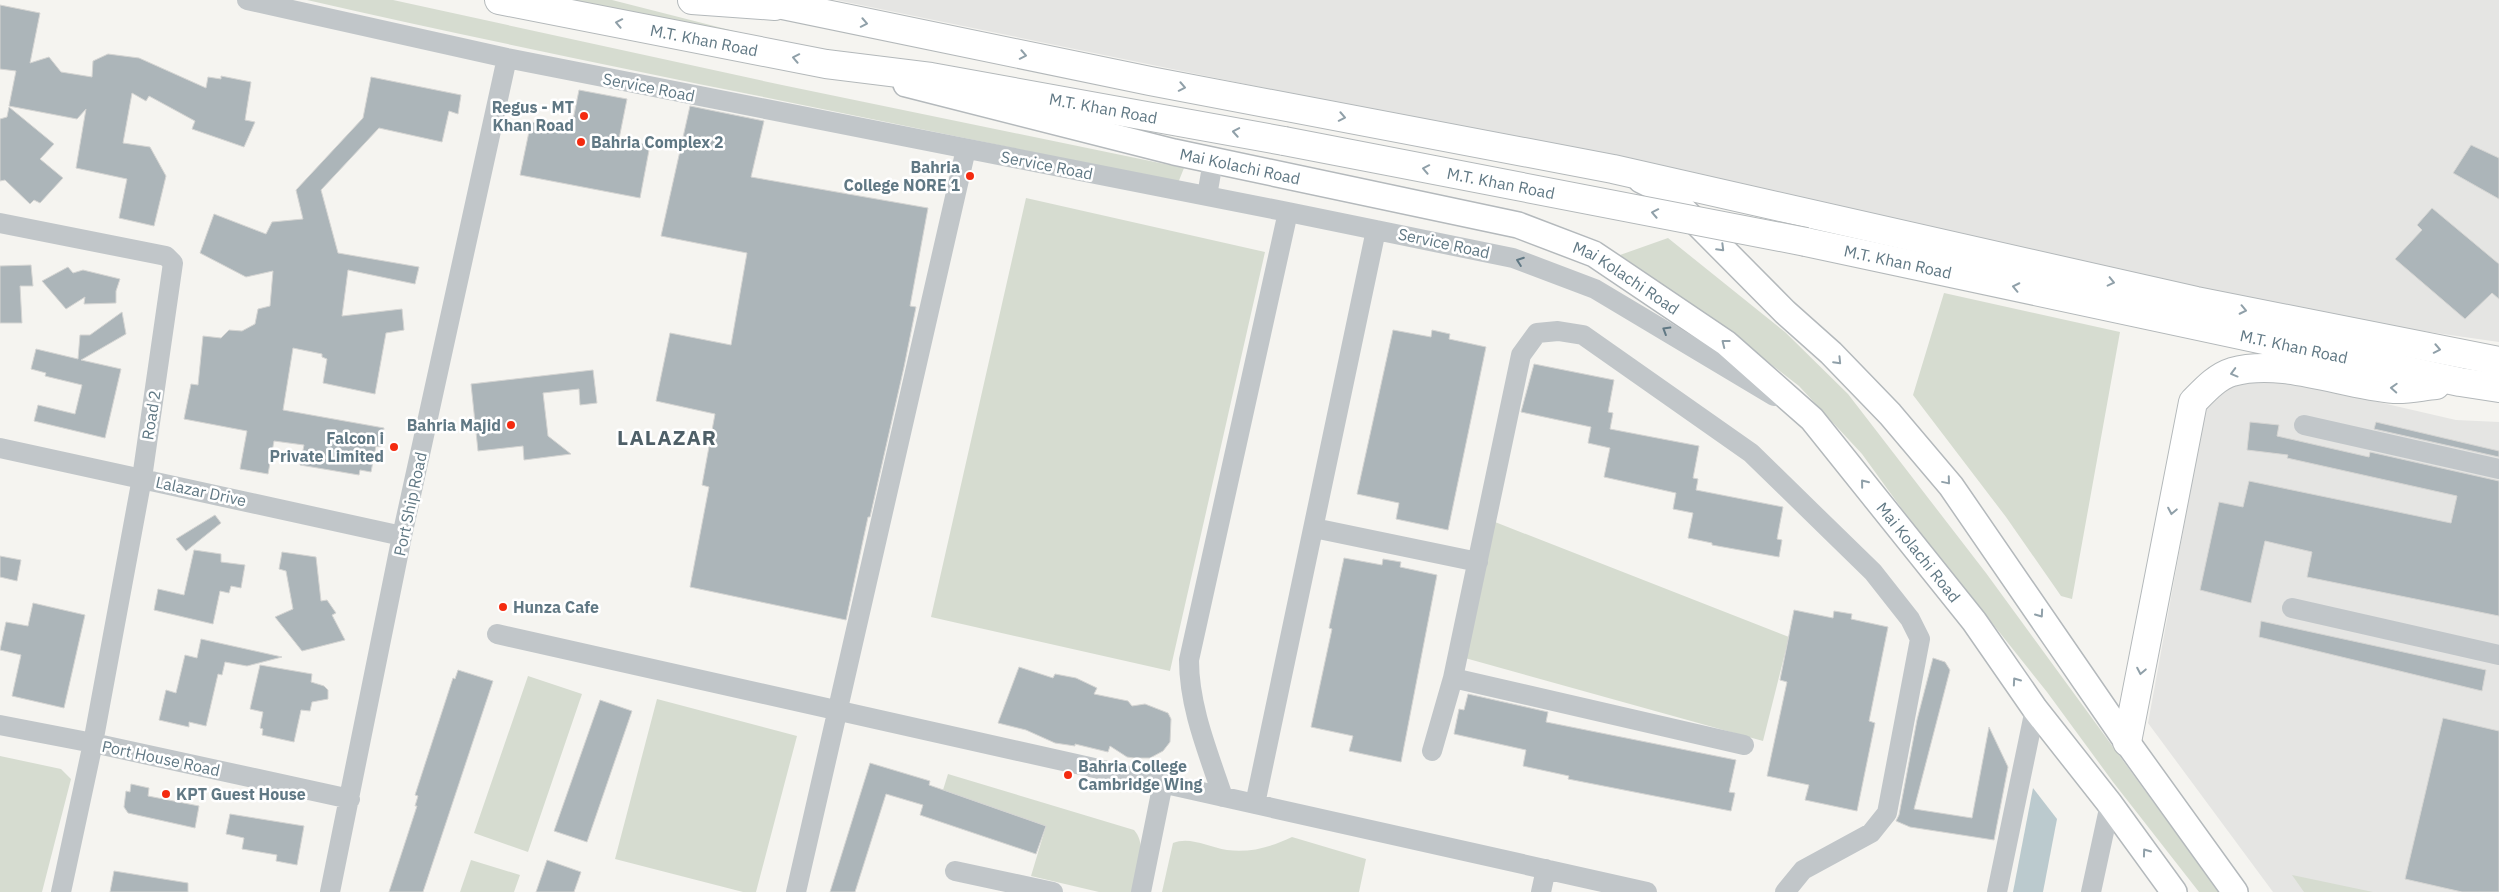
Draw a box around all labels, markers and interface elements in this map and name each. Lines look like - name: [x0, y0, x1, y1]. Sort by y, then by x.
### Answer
- one-way arrow: [859, 17, 868, 28]
- one-way arrow: [615, 18, 624, 29]
- street label: M.T. Khan Road: [648, 20, 760, 60]
- one-way arrow: [1019, 49, 1027, 60]
- one-way arrow: [792, 53, 800, 63]
- street label: Service Road: [601, 68, 697, 106]
- one-way arrow: [1178, 81, 1187, 92]
- street label: M.T. Khan Road: [1047, 89, 1159, 128]
- place label: Regus - MT Khan Road: [492, 97, 574, 135]
- marker: Regus - MT Khan Road: [578, 110, 590, 122]
- one-way arrow: [1338, 112, 1346, 122]
- one-way arrow: [1231, 128, 1240, 138]
- place label: Bahria Complex 2: [591, 132, 724, 152]
- marker: Bahria Complex 2: [575, 136, 587, 148]
- street label: Mai Kolachi Road: [1178, 143, 1302, 189]
- street label: Service Road: [999, 146, 1095, 184]
- place label: Bahria College NORE 1: [844, 157, 960, 195]
- street label: M.T. Khan Road: [1445, 163, 1557, 203]
- one-way arrow: [1422, 164, 1431, 174]
- marker: Bahria College NORE 1: [964, 170, 976, 182]
- one-way arrow: [1650, 208, 1659, 219]
- street label: Service Road: [1396, 224, 1492, 262]
- street label: Mai Kolachi Road: [1570, 237, 1683, 319]
- street label: M.T. Khan Road: [1842, 240, 1954, 283]
- one-way arrow: [1715, 242, 1724, 251]
- one-way arrow: [1516, 257, 1524, 267]
- one-way arrow: [2106, 276, 2115, 287]
- one-way arrow: [2011, 283, 2020, 293]
- one-way arrow: [2239, 305, 2248, 315]
- street label: M.T. Khan Road: [2238, 325, 2350, 368]
- one-way arrow: [1663, 326, 1672, 336]
- one-way arrow: [1722, 341, 1731, 349]
- one-way arrow: [2433, 344, 2441, 354]
- one-way arrow: [1832, 355, 1841, 364]
- one-way arrow: [2230, 367, 2238, 378]
- one-way arrow: [2390, 383, 2398, 393]
- street label: Road 2: [137, 389, 165, 441]
- place label: Bahria Majid: [407, 415, 501, 435]
- marker: Bahria Majid: [505, 419, 517, 431]
- district label: LALAZAR: [617, 423, 717, 451]
- place label: Falcon i Private Limited: [270, 428, 384, 466]
- marker: Falcon i Private Limited: [388, 441, 400, 453]
- street label: Port Ship Road: [389, 450, 431, 558]
- street label: Lalazar Drive: [154, 472, 248, 510]
- one-way arrow: [1942, 475, 1950, 484]
- one-way arrow: [1861, 480, 1869, 489]
- street label: Mai Kolachi Road: [1872, 498, 1965, 606]
- one-way arrow: [2167, 507, 2177, 516]
- place label: Hunza Cafe: [513, 597, 599, 617]
- marker: Hunza Cafe: [497, 601, 509, 613]
- one-way arrow: [2034, 608, 2043, 618]
- one-way arrow: [2136, 666, 2147, 675]
- one-way arrow: [2013, 678, 2022, 687]
- street label: Port House Road: [100, 736, 222, 780]
- place label: Bahria College Cambridge Wing: [1078, 756, 1203, 794]
- marker: Bahria College Cambridge Wing: [1062, 769, 1074, 781]
- place label: KPT Guest House: [176, 784, 306, 804]
- marker: KPT Guest House: [160, 788, 172, 800]
- one-way arrow: [2143, 849, 2152, 858]

